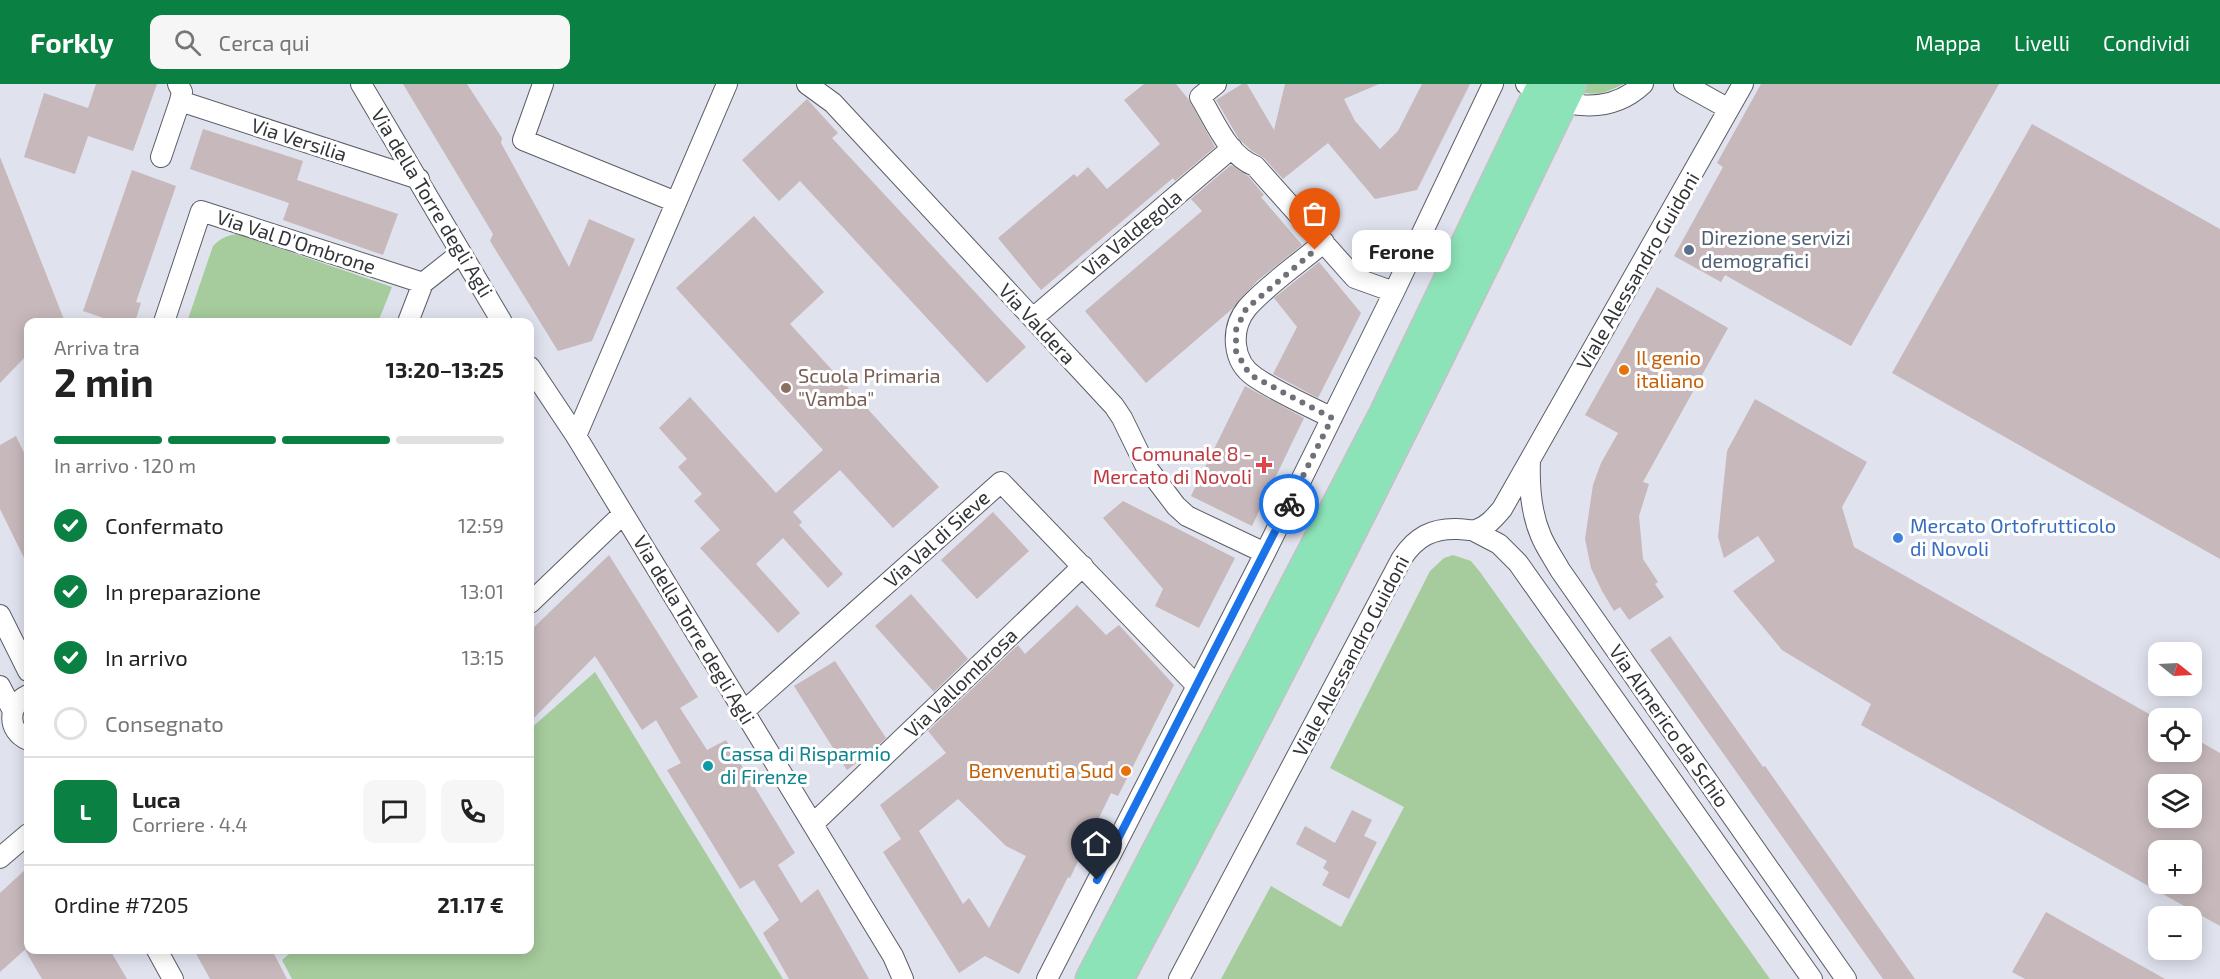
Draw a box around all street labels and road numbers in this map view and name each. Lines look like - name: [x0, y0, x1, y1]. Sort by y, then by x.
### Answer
- street label: Via della Torre degli Agli: [367, 104, 499, 301]
- street label: Via Versilia: [248, 112, 350, 166]
- street label: Viale Alessandro Guidoni: [1571, 167, 1704, 374]
- street label: Via Valdegola: [1077, 184, 1186, 281]
- street label: Via Val D'Ombrone: [214, 204, 379, 278]
- street label: Via Valdera: [994, 278, 1081, 369]
- street label: Via Val di Sieve: [879, 485, 994, 592]
- street label: Via della Torre degli Agli: [629, 531, 761, 728]
- street label: Viale Alessandro Guidoni: [1287, 551, 1413, 760]
- street label: Via Vallombrosa: [899, 623, 1022, 742]
- street label: Via Almerico da Schio: [1605, 639, 1735, 811]

